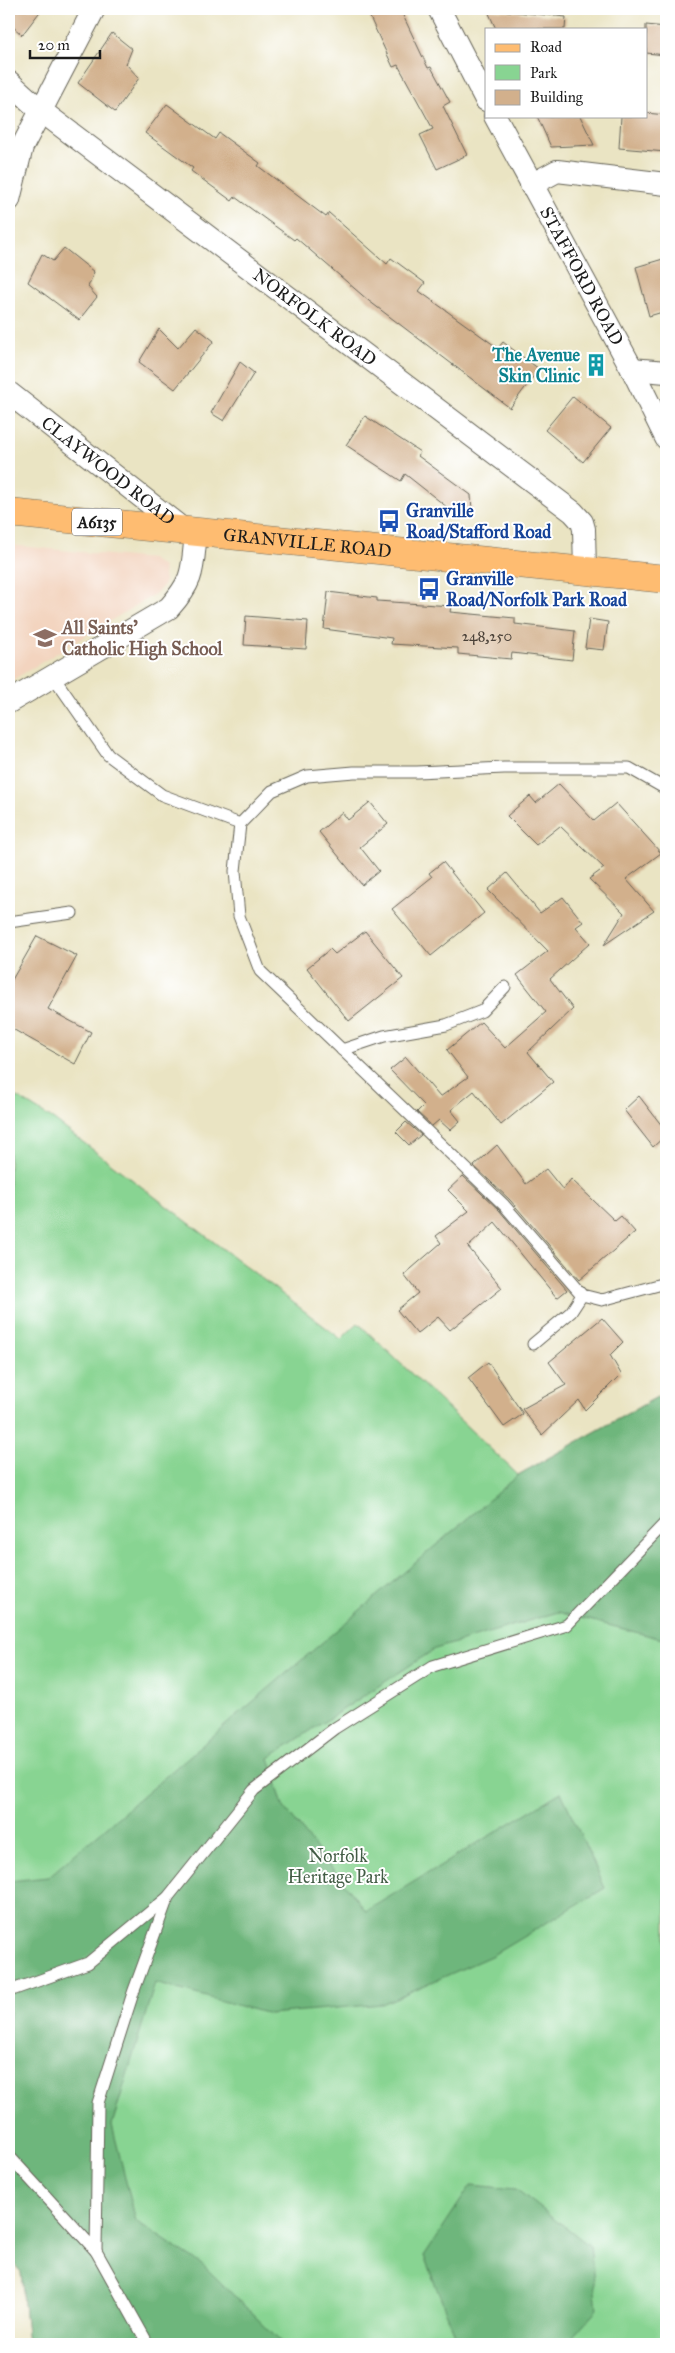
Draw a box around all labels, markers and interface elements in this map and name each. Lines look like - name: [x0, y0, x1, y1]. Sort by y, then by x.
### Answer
- scale bar: [30, 28, 100, 60]
- legend: [485, 28, 648, 118]
- text: 20 m: [38, 36, 70, 54]
- text: Road: [530, 38, 562, 56]
- text: Park: [530, 64, 557, 82]
- text: Building: [530, 88, 584, 106]
- street label: STAFFORD ROAD: [535, 203, 628, 349]
- street label: NORFOLK ROAD: [249, 264, 381, 371]
- place label: The Avenue Skin Clinic: [491, 344, 580, 387]
- building icon: The Avenue Skin Clinic: [583, 352, 609, 378]
- street label: CLAYWOOD ROAD: [37, 412, 179, 530]
- place label: Granville Road/Stafford Road: [406, 500, 552, 543]
- road number: A6135: [72, 508, 122, 536]
- bus stop icon: Granville Road/Stafford Road: [376, 508, 402, 534]
- street label: GRANVILLE ROAD: [222, 524, 393, 562]
- place label: Granville Road/Norfolk Park Road: [446, 568, 628, 611]
- bus stop icon: Granville Road/Norfolk Park Road: [416, 576, 442, 602]
- place label: All Saints' Catholic High School: [61, 617, 224, 661]
- school or university icon: All Saints' Catholic High School: [32, 625, 58, 651]
- house number: 248,250: [462, 627, 512, 645]
- park label: Norfolk Heritage Park: [288, 1845, 389, 1889]

